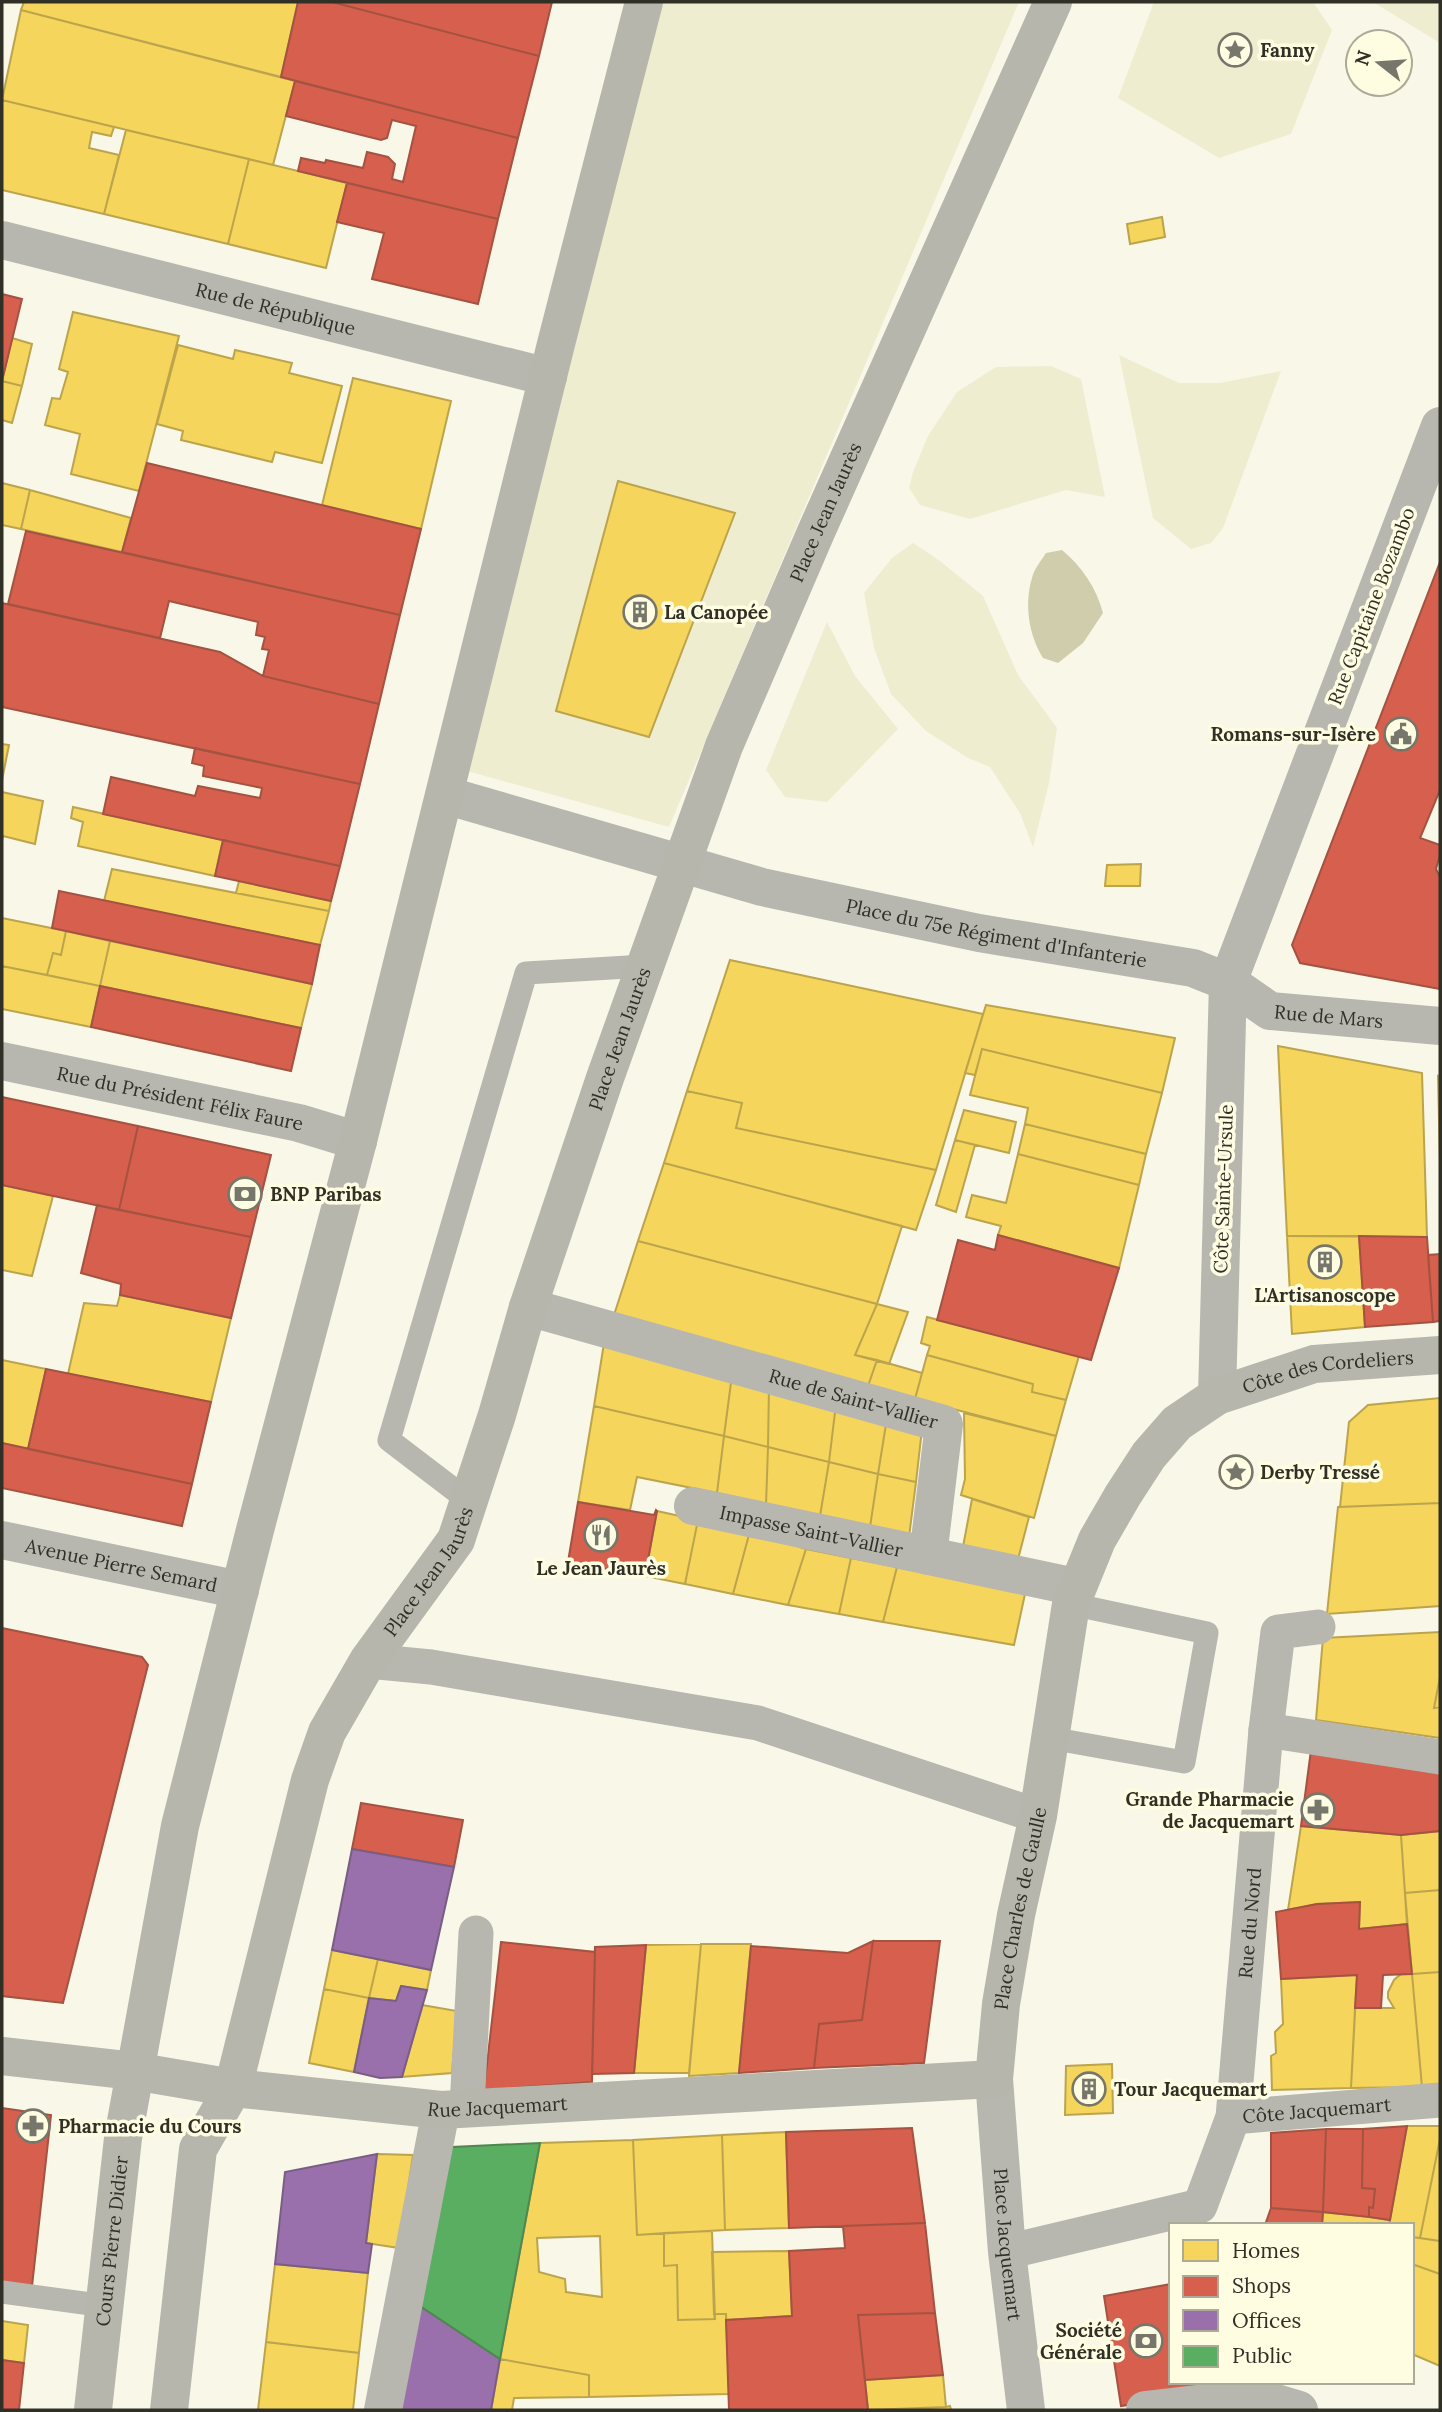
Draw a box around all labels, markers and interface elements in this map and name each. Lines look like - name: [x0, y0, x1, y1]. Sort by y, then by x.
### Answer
- north arrow: [1344, 28, 1414, 98]
- place icon: Fanny: [1216, 31, 1254, 69]
- place label: Fanny: [1260, 38, 1315, 62]
- text: N: [1349, 47, 1376, 69]
- street label: Rue de République: [193, 277, 358, 340]
- street label: Place Jean Jaurès: [784, 438, 867, 586]
- street label: Rue Capitaine Bozambo: [1322, 504, 1420, 708]
- building icon: La Canopée: [621, 593, 659, 631]
- place label: La Canopée: [664, 600, 768, 624]
- public building icon: Romans-sur-Isère: [1382, 715, 1420, 753]
- place label: Romans-sur-Isère: [1210, 722, 1376, 746]
- street label: Place du 75e Régiment d'Infanterie: [844, 893, 1149, 972]
- street label: Place Jean Jaurès: [583, 964, 656, 1114]
- street label: Rue de Mars: [1273, 999, 1385, 1033]
- street label: Rue du Président Félix Faure: [55, 1061, 305, 1136]
- street label: Côte Sainte-Ursule: [1208, 1104, 1238, 1274]
- bank icon: BNP Paribas: [226, 1175, 264, 1213]
- place label: BNP Paribas: [270, 1182, 381, 1206]
- building icon: L'Artisanoscope: [1306, 1243, 1344, 1281]
- place label: L'Artisanoscope: [1254, 1283, 1396, 1307]
- street label: Côte des Cordeliers: [1239, 1345, 1415, 1399]
- street label: Rue de Saint-Vallier: [766, 1363, 941, 1434]
- place icon: Derby Tressé: [1217, 1453, 1255, 1491]
- place label: Derby Tressé: [1260, 1460, 1380, 1484]
- street label: Impasse Saint-Vallier: [718, 1500, 906, 1562]
- street label: Place Jean Jaurès: [378, 1504, 478, 1641]
- restaurant icon: Le Jean Jaurès: [582, 1516, 620, 1554]
- street label: Avenue Pierre Semard: [22, 1533, 220, 1597]
- place label: Le Jean Jaurès: [536, 1556, 666, 1580]
- place label: Grande Pharmacie de Jacquemart: [1126, 1787, 1295, 1833]
- pharmacy icon: Grande Pharmacie de Jacquemart: [1299, 1791, 1337, 1829]
- street label: Place Charles de Gaulle: [989, 1805, 1051, 2011]
- street label: Rue du Nord: [1233, 1867, 1266, 1979]
- building icon: Tour Jacquemart: [1070, 2070, 1108, 2108]
- place label: Tour Jacquemart: [1114, 2077, 1268, 2101]
- street label: Rue Jacquemart: [426, 2091, 569, 2122]
- street label: Côte Jacquemart: [1242, 2092, 1393, 2128]
- pharmacy icon: Pharmacie du Cours: [14, 2107, 52, 2145]
- place label: Pharmacie du Cours: [58, 2114, 242, 2138]
- street label: Cours Pierre Didier: [90, 2154, 133, 2328]
- street label: Place Jacquemart: [989, 2167, 1027, 2323]
- legend: [1169, 2223, 1414, 2384]
- text: Homes: [1232, 2237, 1300, 2264]
- text: Shops: [1232, 2272, 1291, 2299]
- text: Offices: [1232, 2307, 1301, 2334]
- place label: Société Générale: [1040, 2318, 1122, 2364]
- bank icon: Société Générale: [1127, 2322, 1165, 2360]
- text: Public: [1232, 2342, 1292, 2369]

